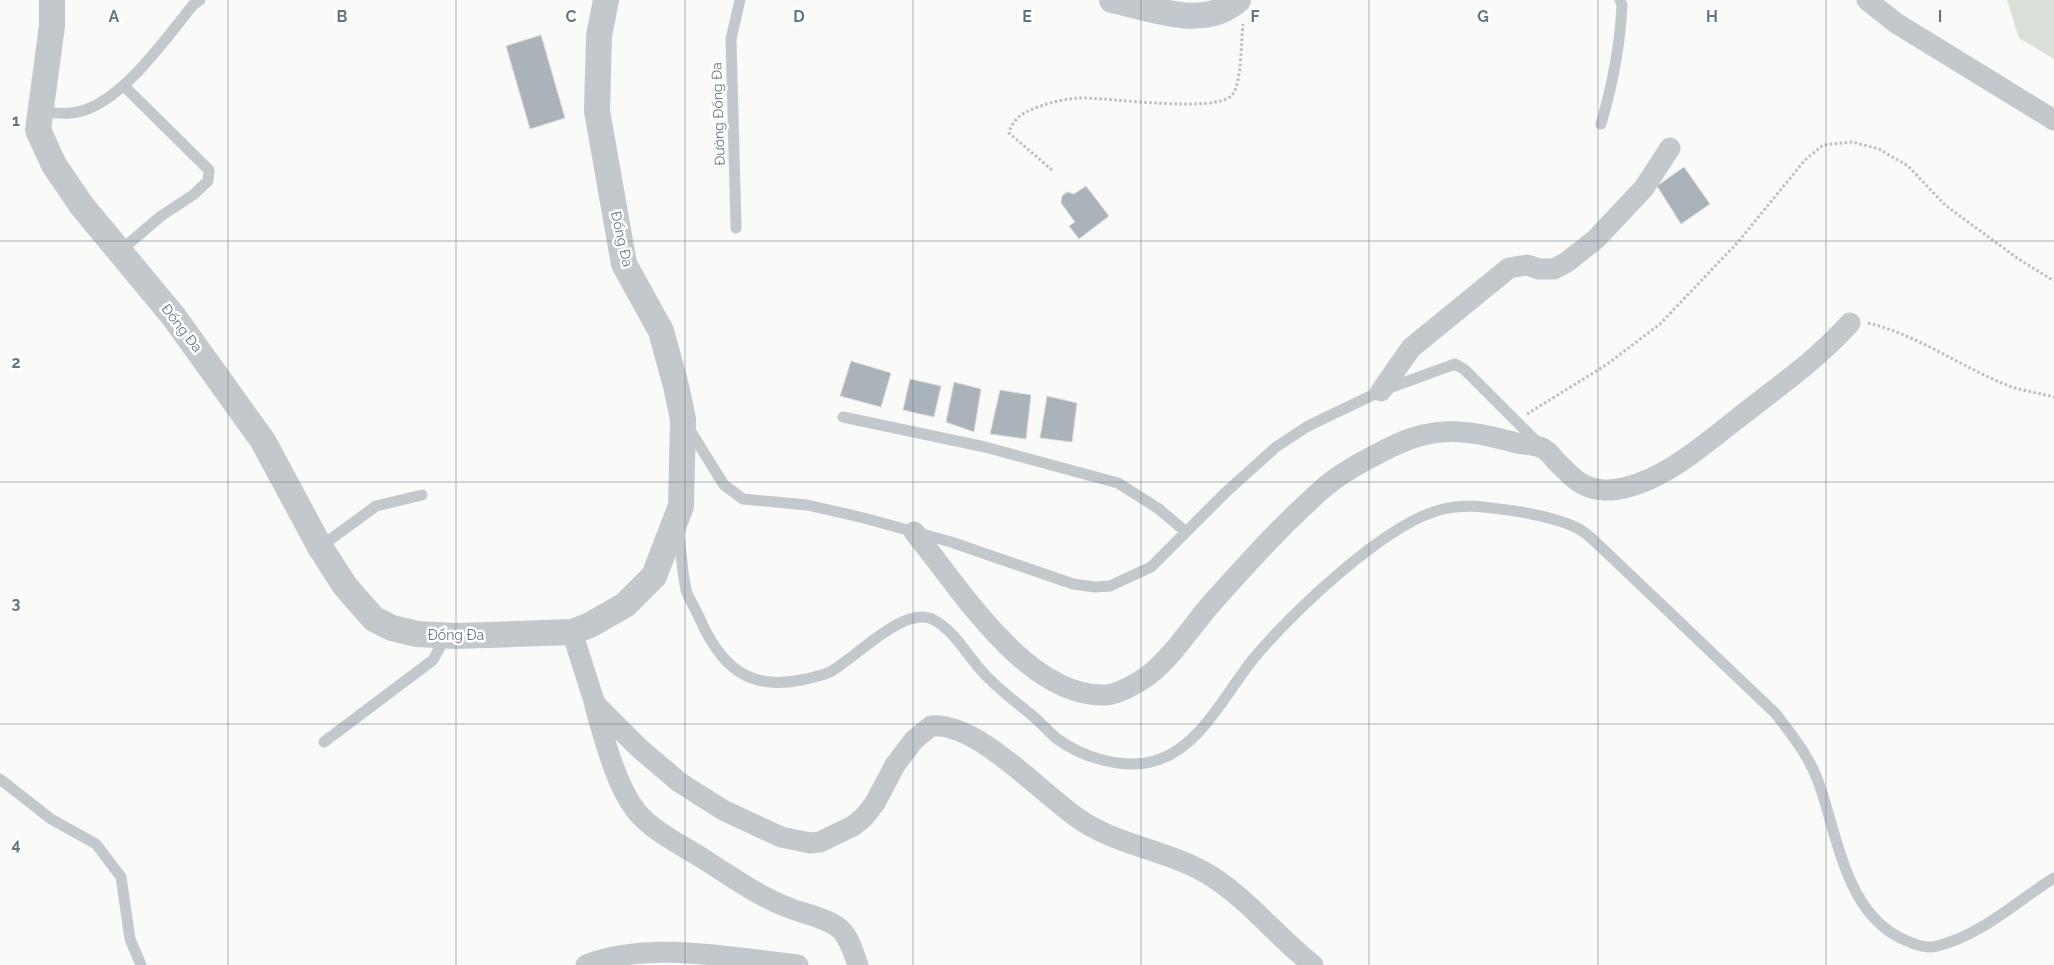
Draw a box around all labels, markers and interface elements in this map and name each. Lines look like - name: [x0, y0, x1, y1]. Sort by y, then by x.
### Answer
- text: A: [109, 7, 120, 26]
- text: B: [337, 7, 348, 26]
- text: C: [566, 7, 577, 26]
- text: D: [793, 7, 805, 26]
- text: E: [1022, 7, 1032, 26]
- text: F: [1250, 7, 1260, 26]
- text: G: [1477, 7, 1489, 26]
- text: H: [1706, 7, 1718, 26]
- text: I: [1938, 7, 1942, 26]
- street label: Đường Đống Đa: [708, 62, 728, 166]
- text: 1: [12, 111, 20, 130]
- street label: Đống Đa: [608, 210, 636, 268]
- street label: Đống Đa: [158, 301, 206, 355]
- text: 2: [11, 353, 21, 372]
- text: 3: [12, 594, 21, 613]
- street label: Đống Đa: [428, 627, 484, 643]
- text: 4: [11, 835, 21, 854]

